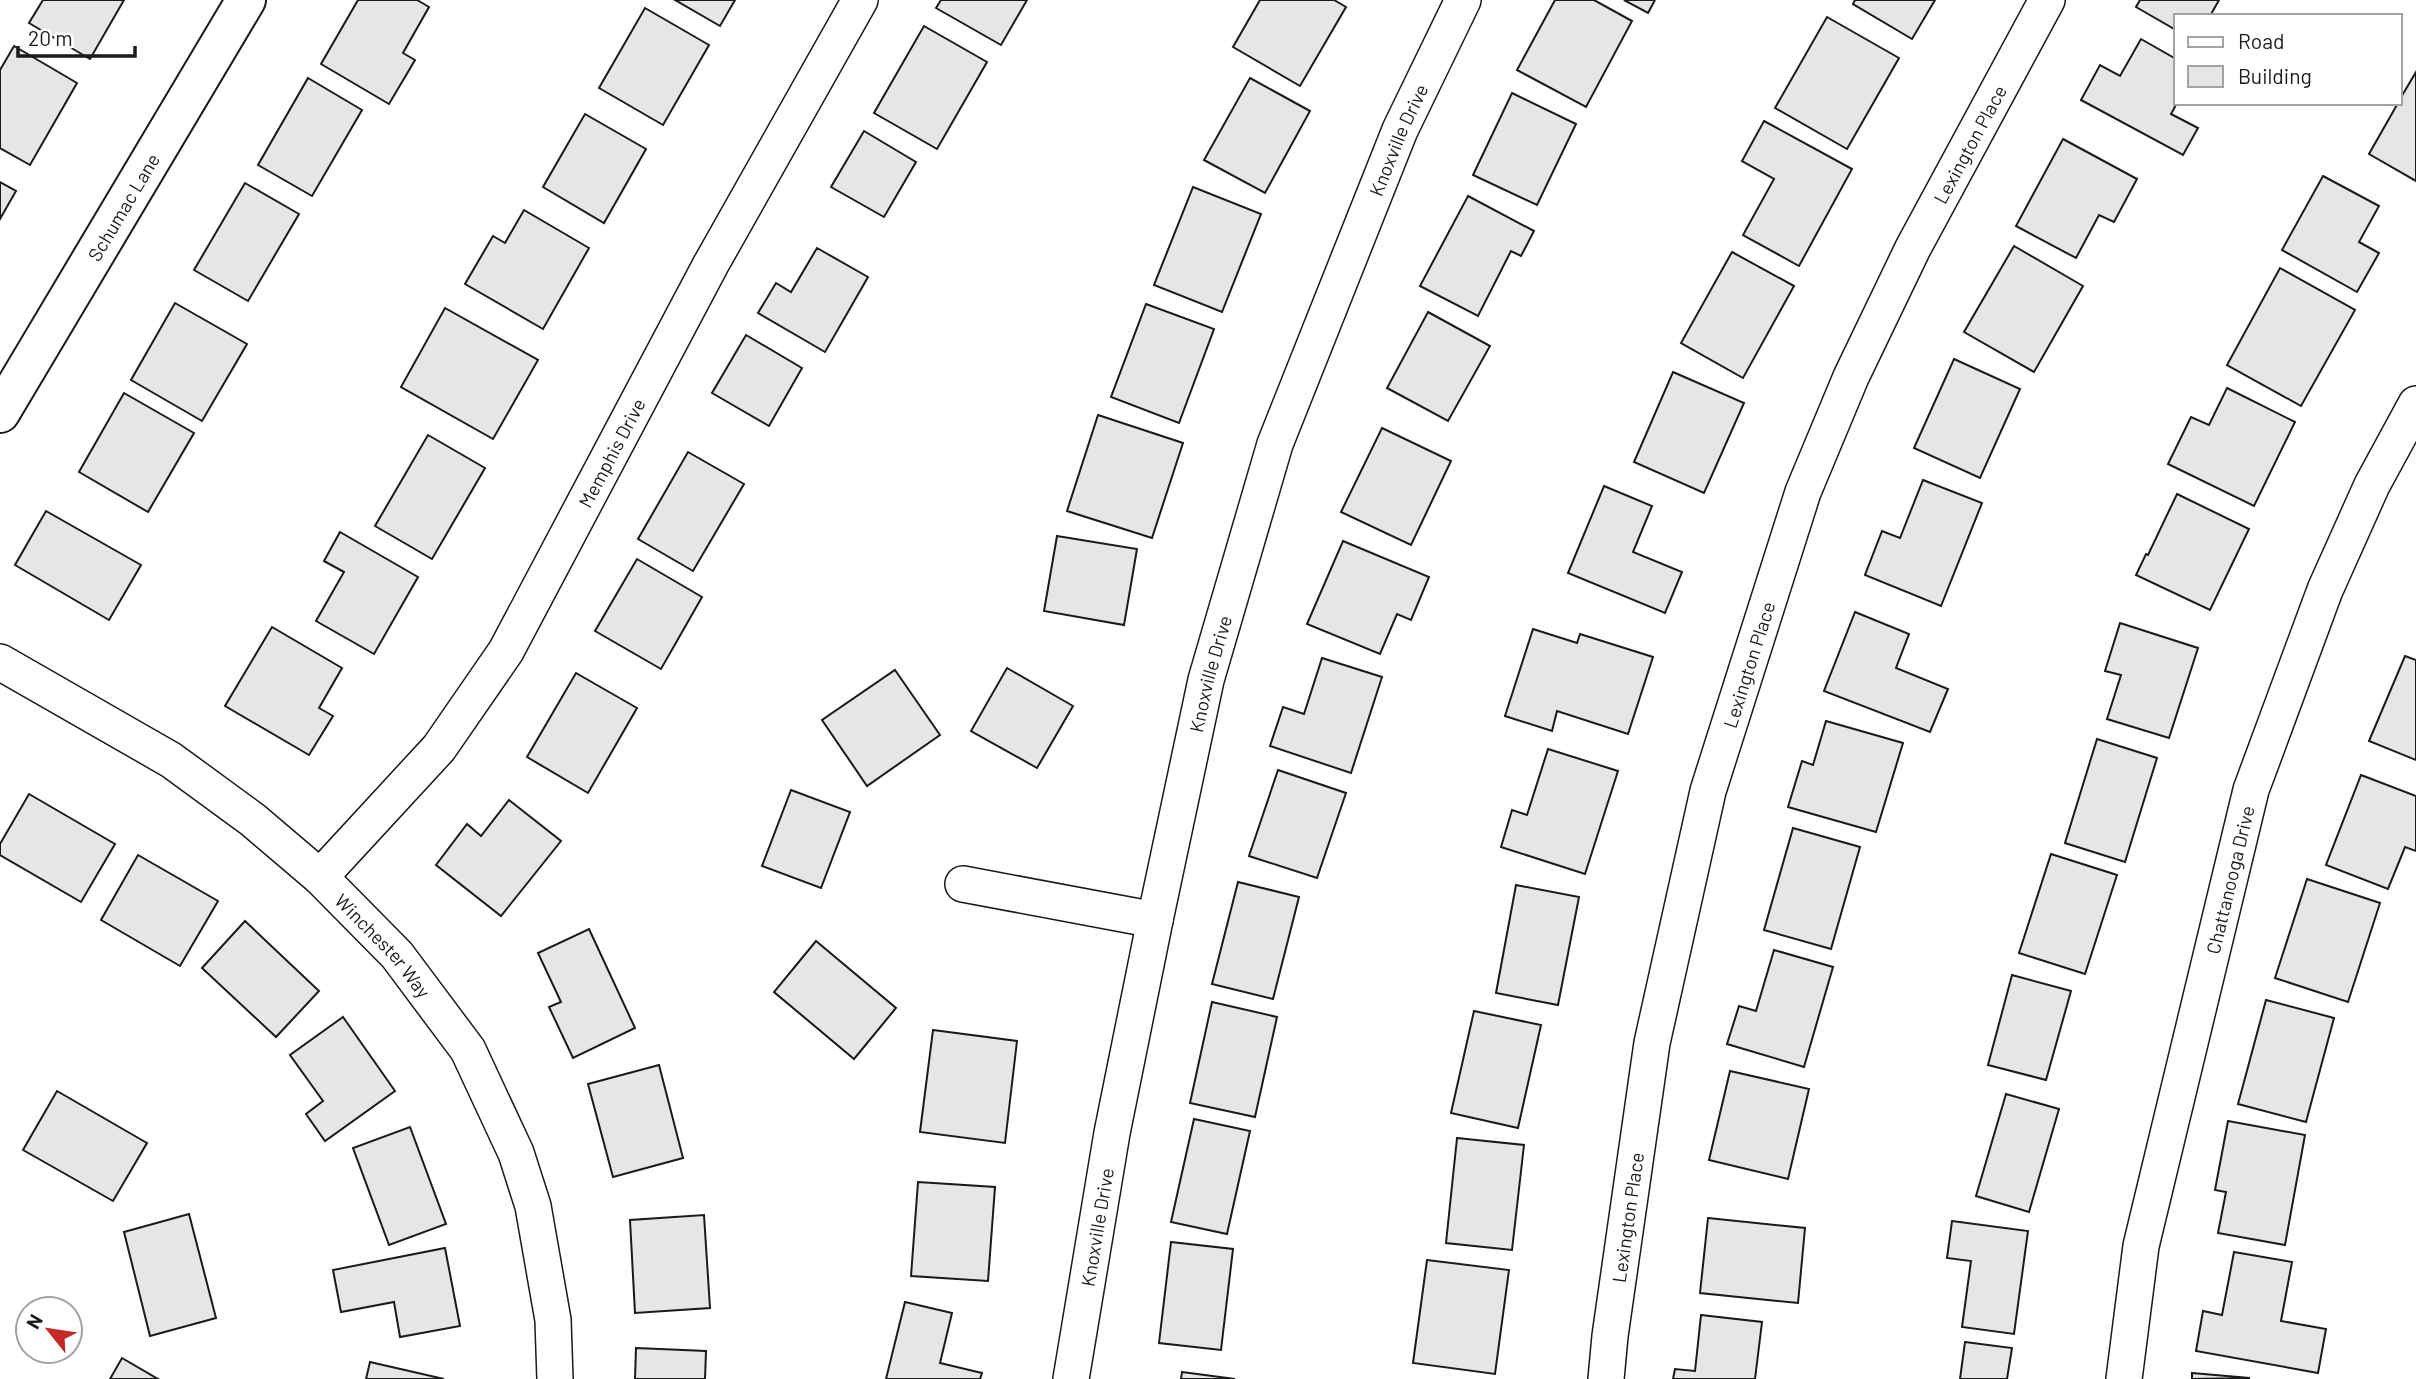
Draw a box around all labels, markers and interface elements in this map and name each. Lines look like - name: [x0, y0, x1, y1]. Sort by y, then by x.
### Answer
- scale bar: [18, 14, 135, 58]
- legend: [2174, 14, 2402, 105]
- text: 20 m: [28, 25, 73, 50]
- text: Road: [2238, 28, 2284, 53]
- text: Building: [2238, 63, 2312, 88]
- street label: Knoxville Drive: [1363, 80, 1432, 199]
- street label: Lexington Place: [1928, 81, 2011, 207]
- street label: Schumac Lane: [82, 149, 164, 265]
- street label: Memphis Drive: [573, 394, 649, 511]
- street label: Lexington Place: [1717, 598, 1779, 731]
- street label: Knoxville Drive: [1184, 613, 1236, 734]
- street label: Chattanooga Drive: [2200, 803, 2258, 956]
- street label: Winchester Way: [331, 888, 436, 1002]
- street label: Lexington Place: [1606, 1151, 1648, 1284]
- street label: Knoxville Drive: [1075, 1166, 1118, 1288]
- north arrow: [14, 1295, 84, 1365]
- text: N: [21, 1310, 47, 1332]

